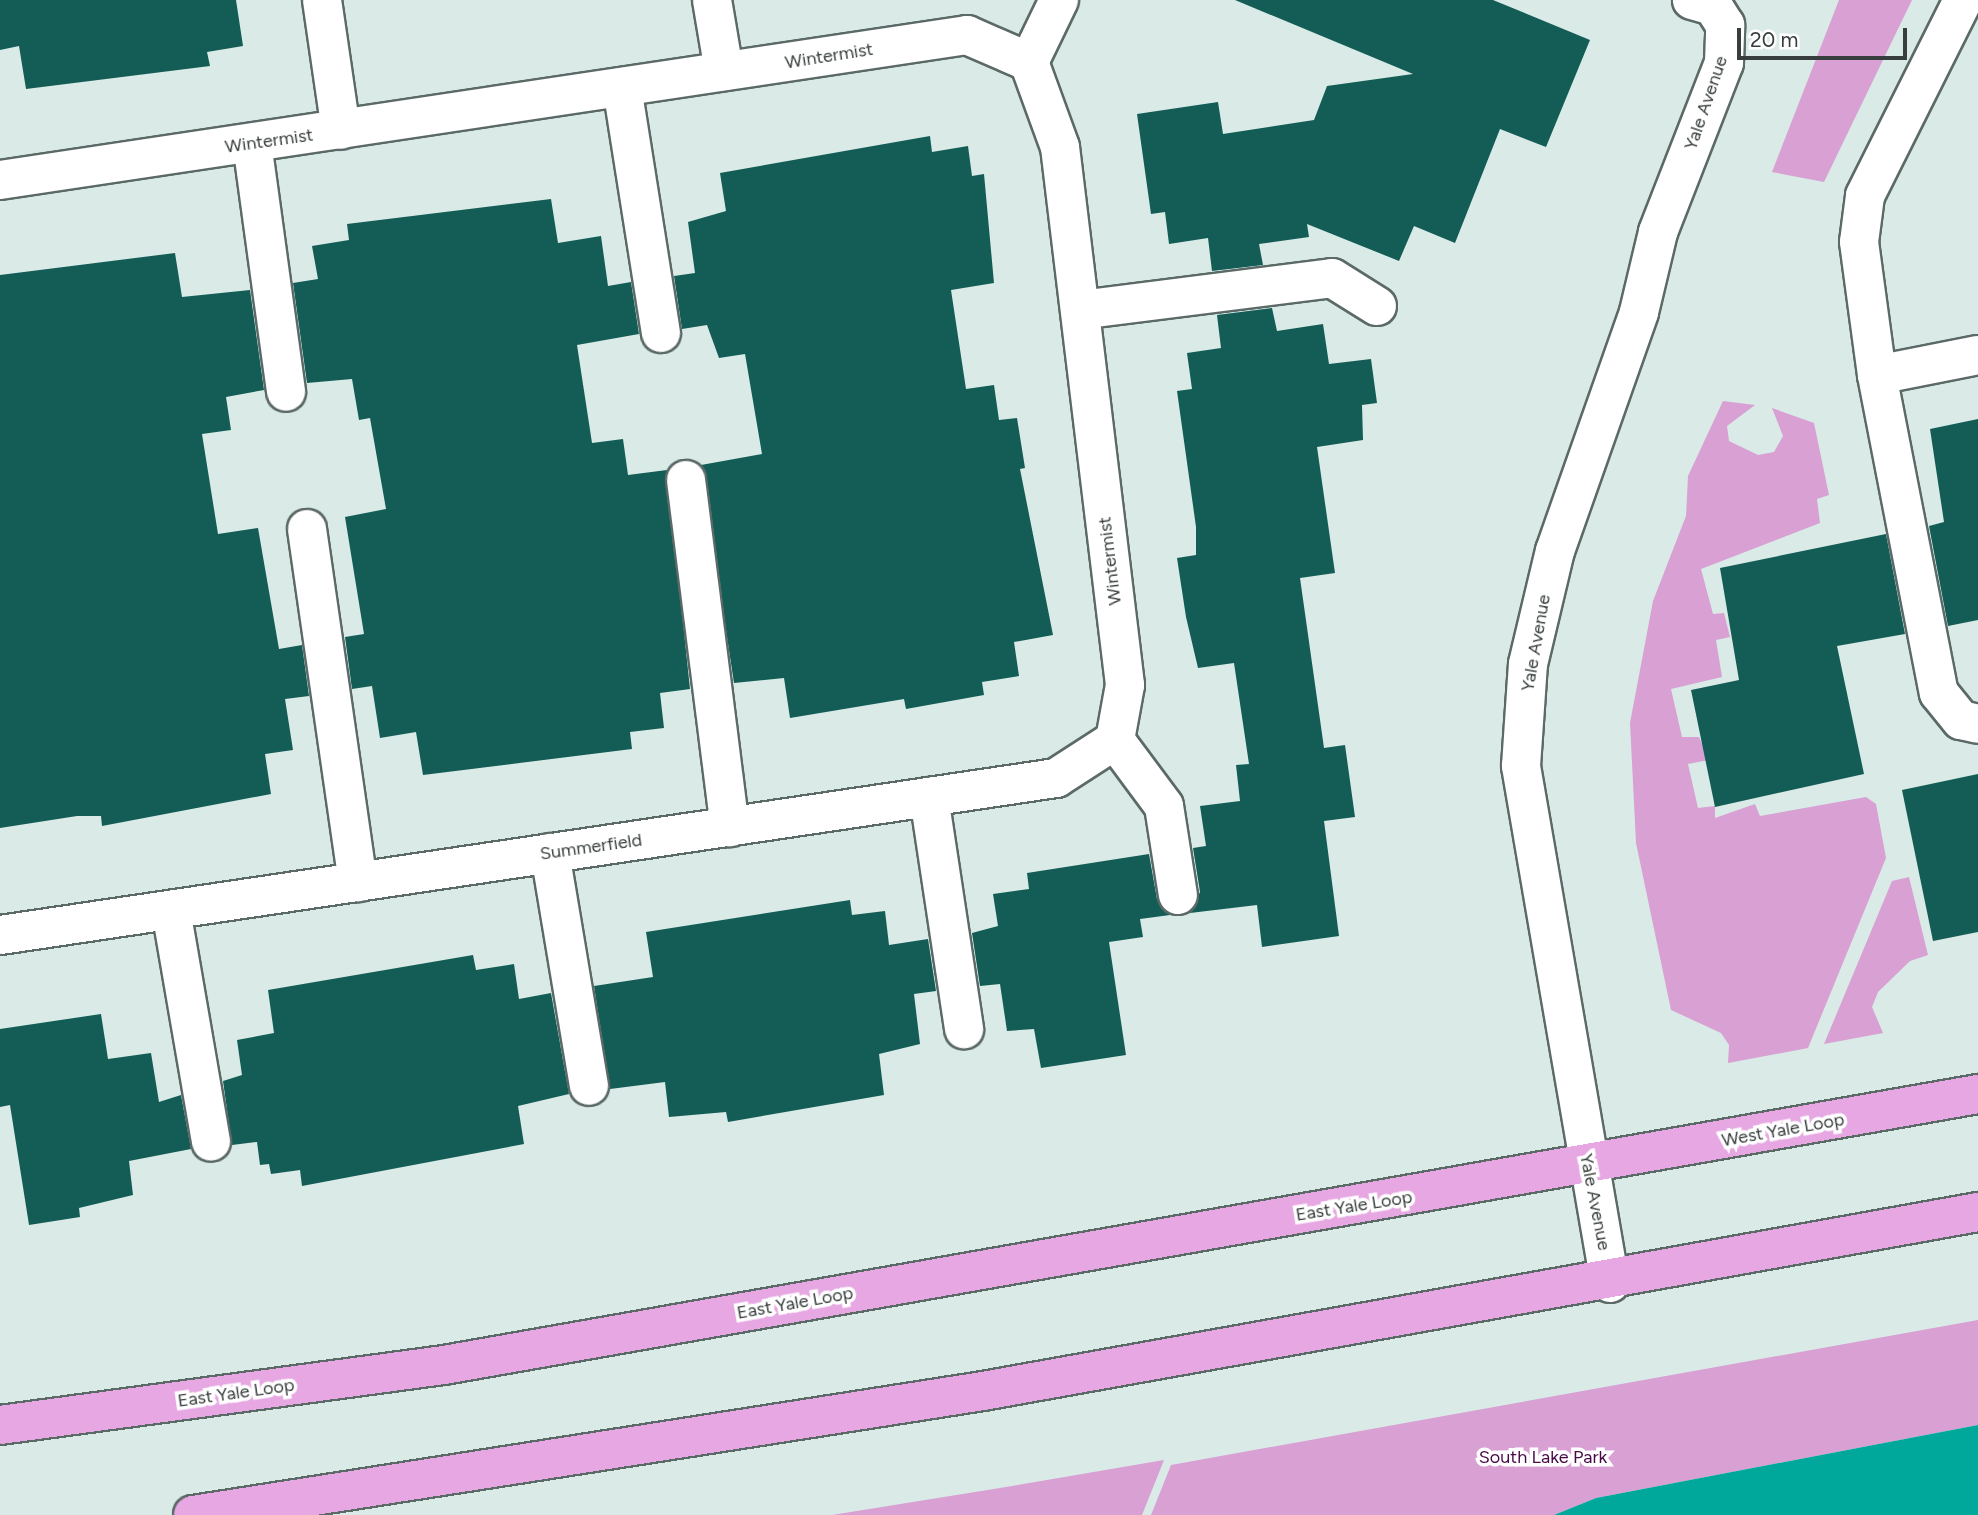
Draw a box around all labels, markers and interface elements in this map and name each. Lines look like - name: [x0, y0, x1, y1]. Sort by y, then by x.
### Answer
- scale bar: [1740, 14, 1910, 58]
- text: 20 m: [1750, 27, 1798, 52]
- street label: Wintermist: [783, 38, 875, 74]
- street label: Yale Avenue: [1680, 53, 1732, 153]
- street label: Wintermist: [224, 124, 314, 158]
- street label: Wintermist: [1094, 516, 1126, 606]
- street label: Yale Avenue: [1517, 593, 1555, 693]
- street label: Summerfield: [539, 829, 643, 865]
- street label: West Yale Loop: [1720, 1109, 1846, 1151]
- street label: Yale Avenue: [1575, 1152, 1615, 1252]
- street label: East Yale Loop: [1294, 1186, 1414, 1226]
- street label: East Yale Loop: [735, 1282, 855, 1324]
- street label: East Yale Loop: [176, 1374, 296, 1412]
- park label: South Lake Park: [1479, 1446, 1607, 1468]

